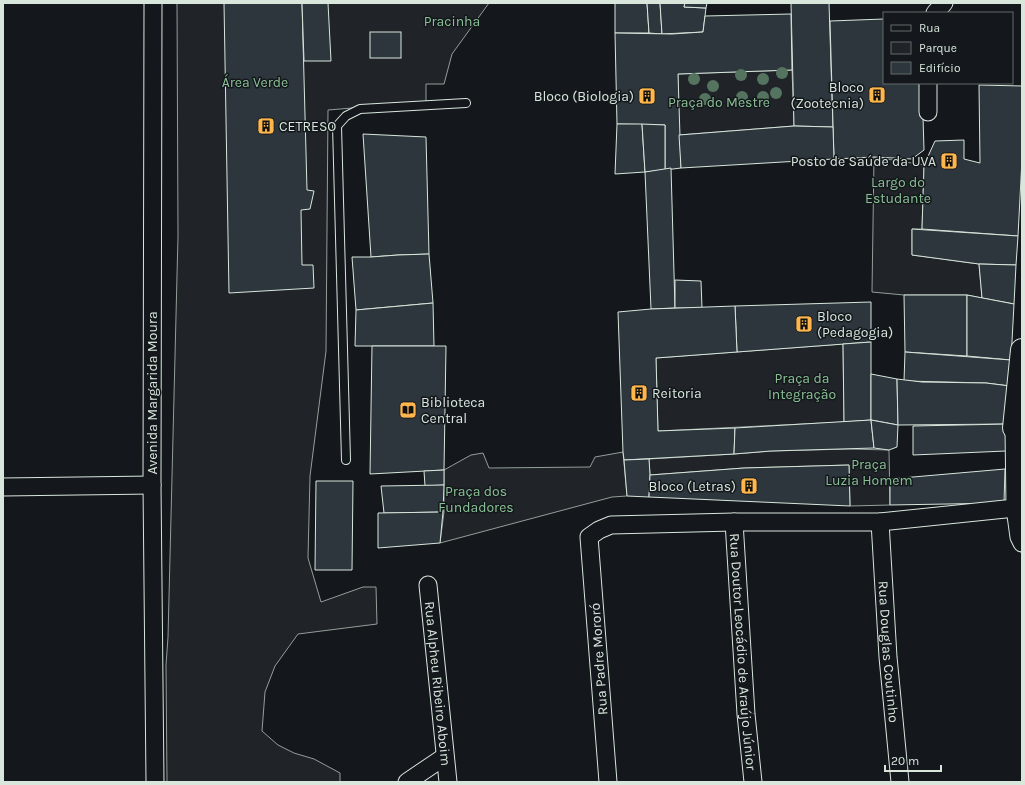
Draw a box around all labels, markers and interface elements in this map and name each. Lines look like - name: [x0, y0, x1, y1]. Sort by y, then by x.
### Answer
- legend: [883, 12, 1013, 84]
- park label: Pracinha: [424, 13, 480, 30]
- text: Rua: [919, 21, 940, 35]
- text: Parque: [919, 41, 957, 55]
- text: Edifício: [919, 61, 960, 75]
- park label: Área Verde: [222, 73, 288, 91]
- place label: Bloco (Zootecnia): [790, 79, 864, 112]
- building icon: Bloco (Zootecnia): [867, 85, 887, 105]
- building icon: Bloco (Biologia): [637, 86, 657, 106]
- place label: Bloco (Biologia): [534, 88, 634, 105]
- park label: Praça do Mestre: [668, 94, 770, 111]
- building icon: CETRESO: [256, 116, 276, 136]
- place label: CETRESO: [279, 118, 336, 135]
- building icon: Posto de Saúde da UVA: [939, 151, 959, 171]
- place label: Posto de Saúde da UVA: [791, 153, 936, 170]
- park label: Largo do Estudante: [865, 174, 931, 207]
- place label: Bloco (Pedagogia): [817, 308, 893, 341]
- street label: Avenida Margarida Moura: [144, 311, 161, 475]
- building icon: Bloco (Pedagogia): [794, 314, 814, 334]
- park label: Praça da Integração: [768, 370, 836, 403]
- building icon: Reitoria: [629, 383, 649, 403]
- place label: Reitoria: [652, 385, 702, 402]
- place label: Biblioteca Central: [421, 394, 485, 427]
- library icon: Biblioteca Central: [398, 400, 418, 420]
- park label: Praça Luzia Homem: [825, 456, 913, 489]
- building icon: Bloco (Letras): [739, 476, 759, 496]
- place label: Bloco (Letras): [648, 478, 736, 495]
- park label: Praça dos Fundadores: [438, 483, 514, 516]
- street label: Rua Doutor Leocádio de Araújo Júnior: [726, 533, 760, 772]
- street label: Rua Douglas Coutinho: [875, 580, 903, 724]
- street label: Rua Alpheu Ribeiro Aboim: [421, 600, 455, 767]
- street label: Rua Padre Mororó: [587, 602, 611, 716]
- scale bar: [885, 747, 941, 773]
- text: 20 m: [891, 754, 919, 768]

